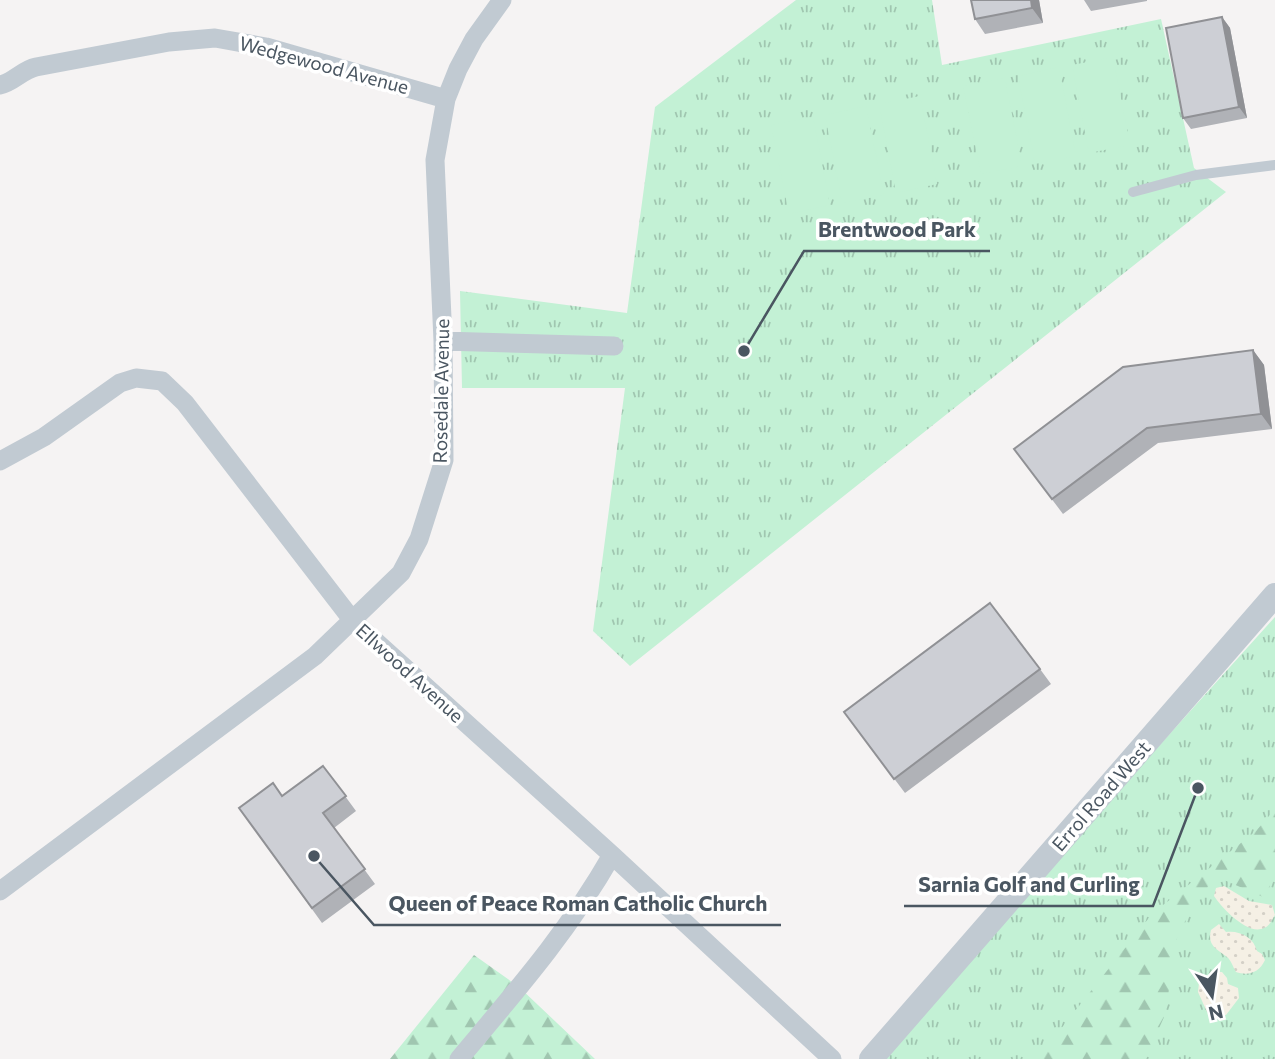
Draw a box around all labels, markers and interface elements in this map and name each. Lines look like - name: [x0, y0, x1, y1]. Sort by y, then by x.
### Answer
- street label: Wedgewood Avenue: [237, 31, 411, 98]
- callout: Brentwood Park: [804, 209, 990, 251]
- text: Brentwood Park: [818, 216, 976, 241]
- street label: Rosedale Avenue: [428, 318, 453, 464]
- street label: Ellwood Avenue: [352, 618, 469, 727]
- street label: Errol Road West: [1047, 736, 1155, 855]
- callout: Sarnia Golf and Curling: [904, 864, 1153, 906]
- text: Sarnia Golf and Curling: [918, 871, 1140, 896]
- callout: Queen of Peace Roman Catholic Church: [374, 883, 781, 925]
- text: Queen of Peace Roman Catholic Church: [389, 890, 767, 915]
- north arrow: [1177, 961, 1247, 1031]
- text: N: [1206, 1000, 1225, 1026]

